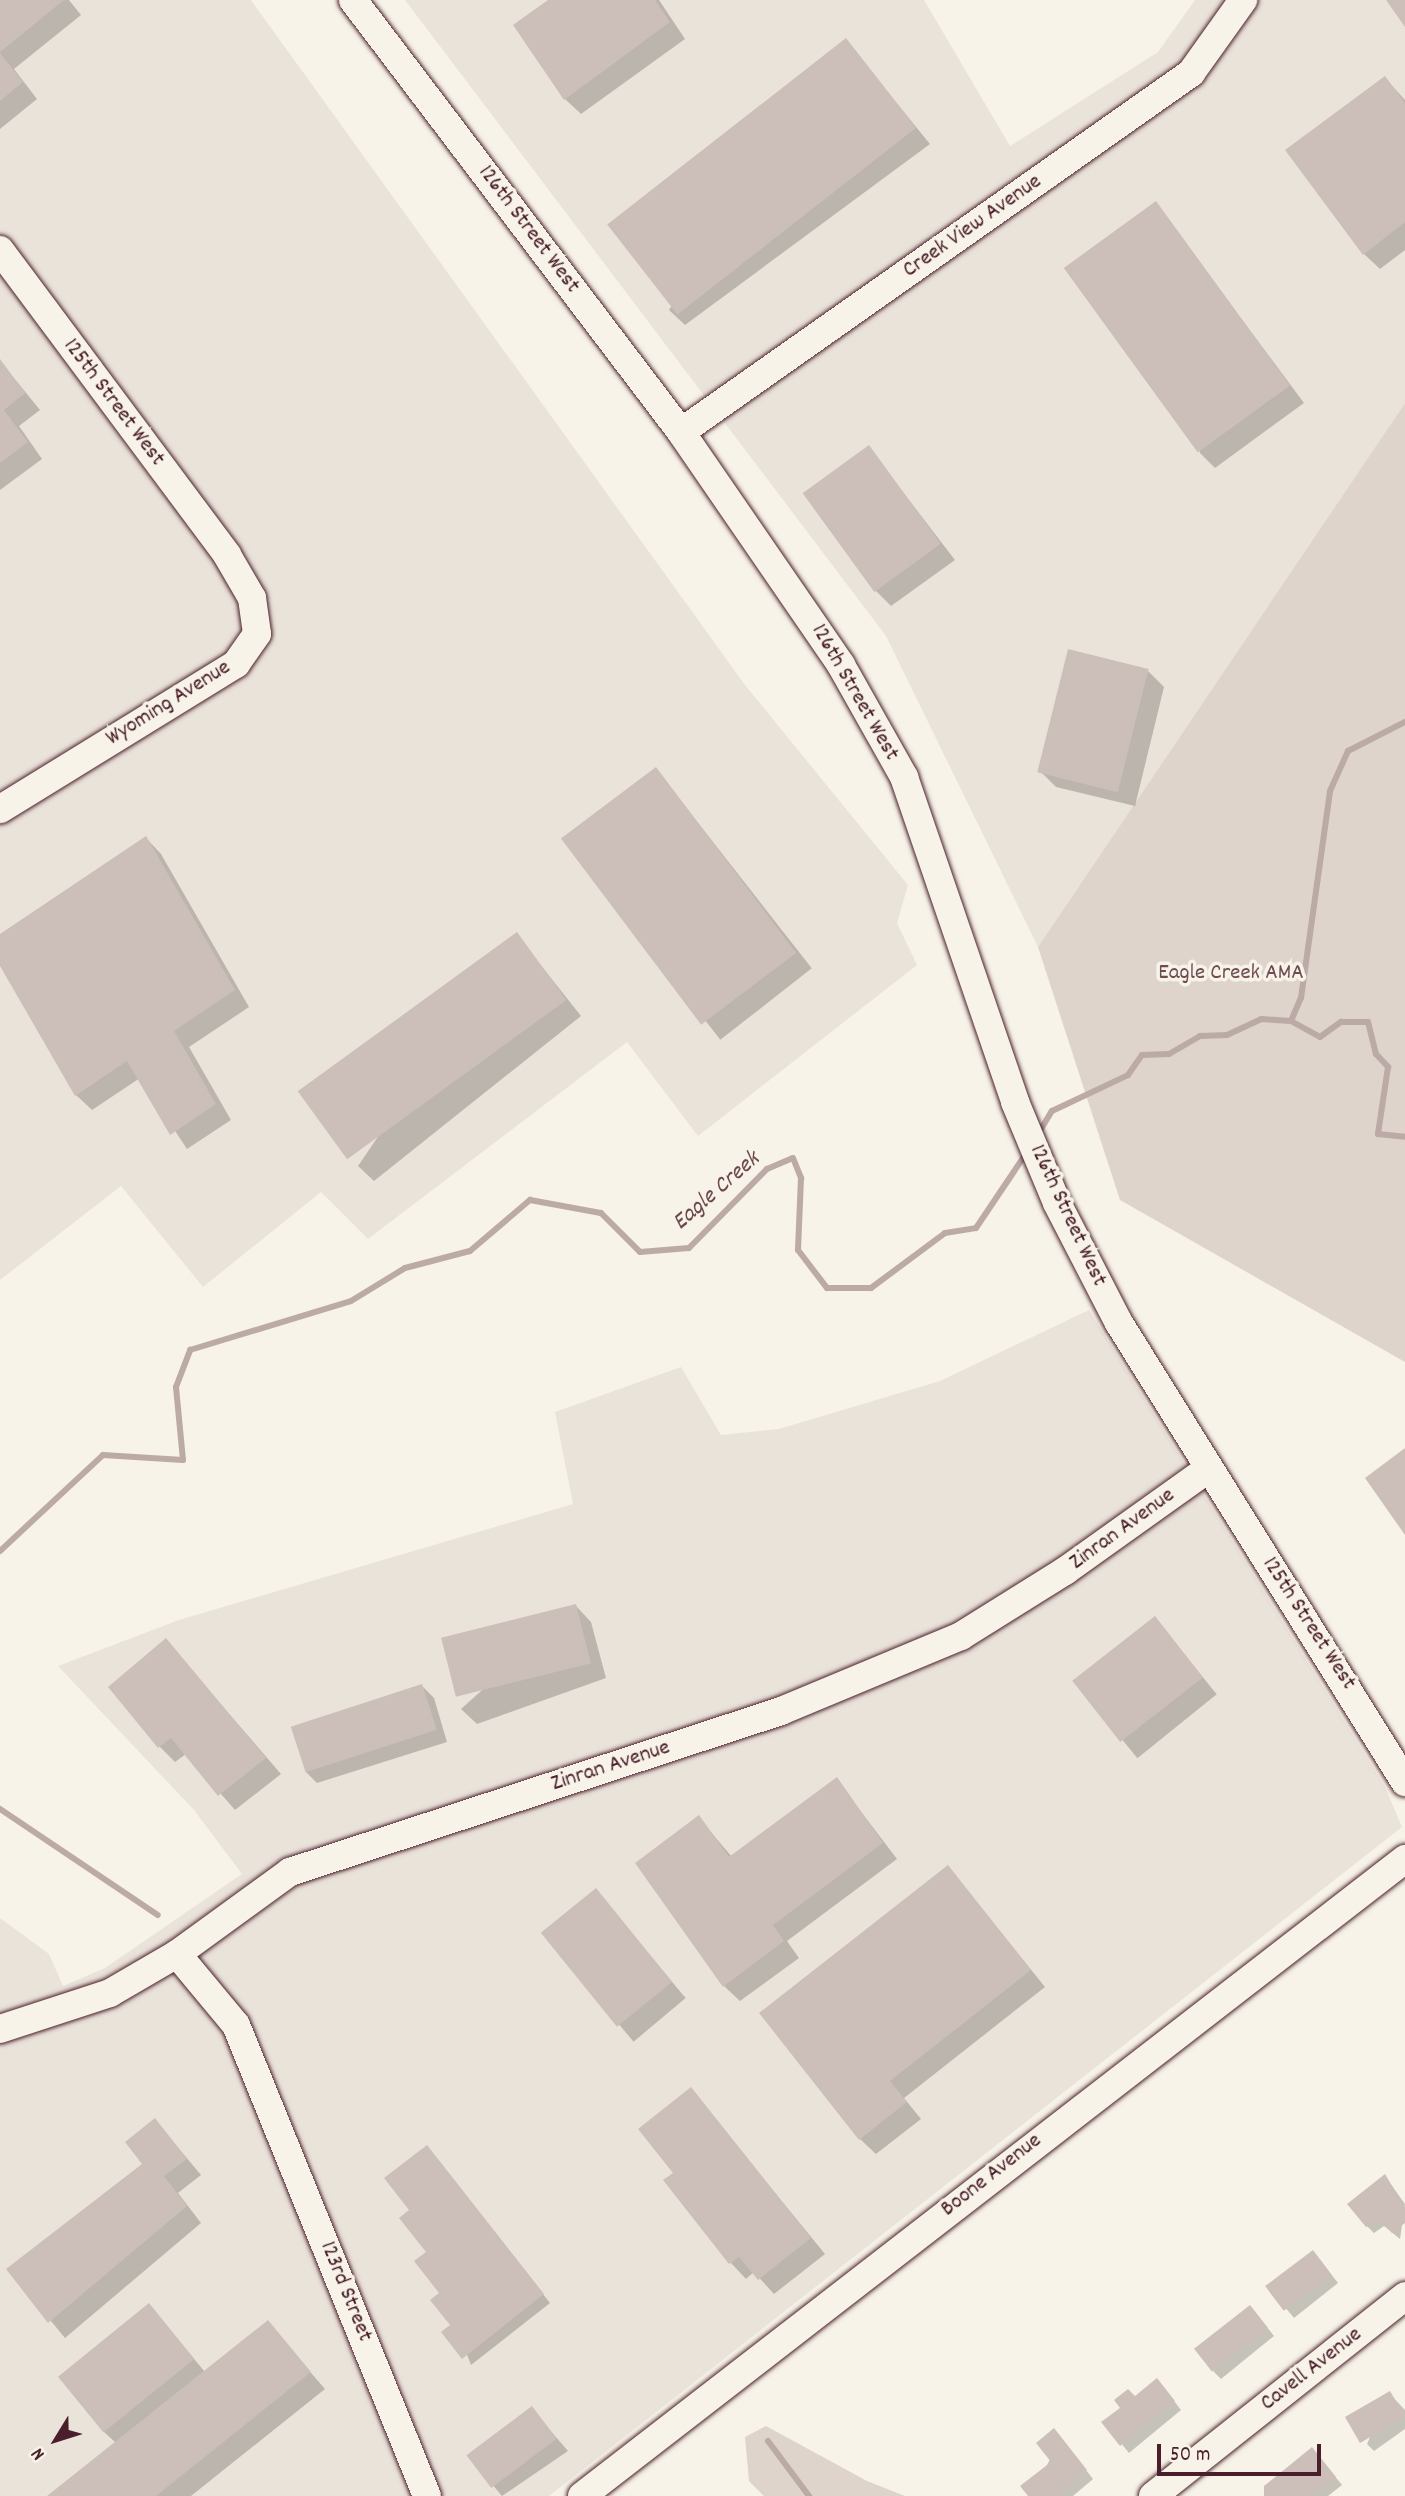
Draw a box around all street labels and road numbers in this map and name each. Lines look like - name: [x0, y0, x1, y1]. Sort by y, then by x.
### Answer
- street label: 126th Street West: [471, 160, 585, 300]
- street label: Creek View Avenue: [898, 169, 1048, 285]
- street label: 125th Street West: [56, 334, 170, 472]
- street label: 126th Street West: [804, 620, 904, 766]
- street label: Wyoming Avenue: [102, 655, 236, 753]
- street label: 126th Street West: [1022, 1141, 1112, 1291]
- street label: Zinran Avenue: [1065, 1483, 1181, 1577]
- street label: 125th Street West: [1255, 1552, 1361, 1696]
- street label: Zinran Avenue: [548, 1735, 674, 1799]
- street label: Boone Avenue: [936, 2128, 1048, 2224]
- street label: 123rd Street: [312, 2238, 378, 2346]
- street label: Cavell Avenue: [1256, 2322, 1368, 2418]

